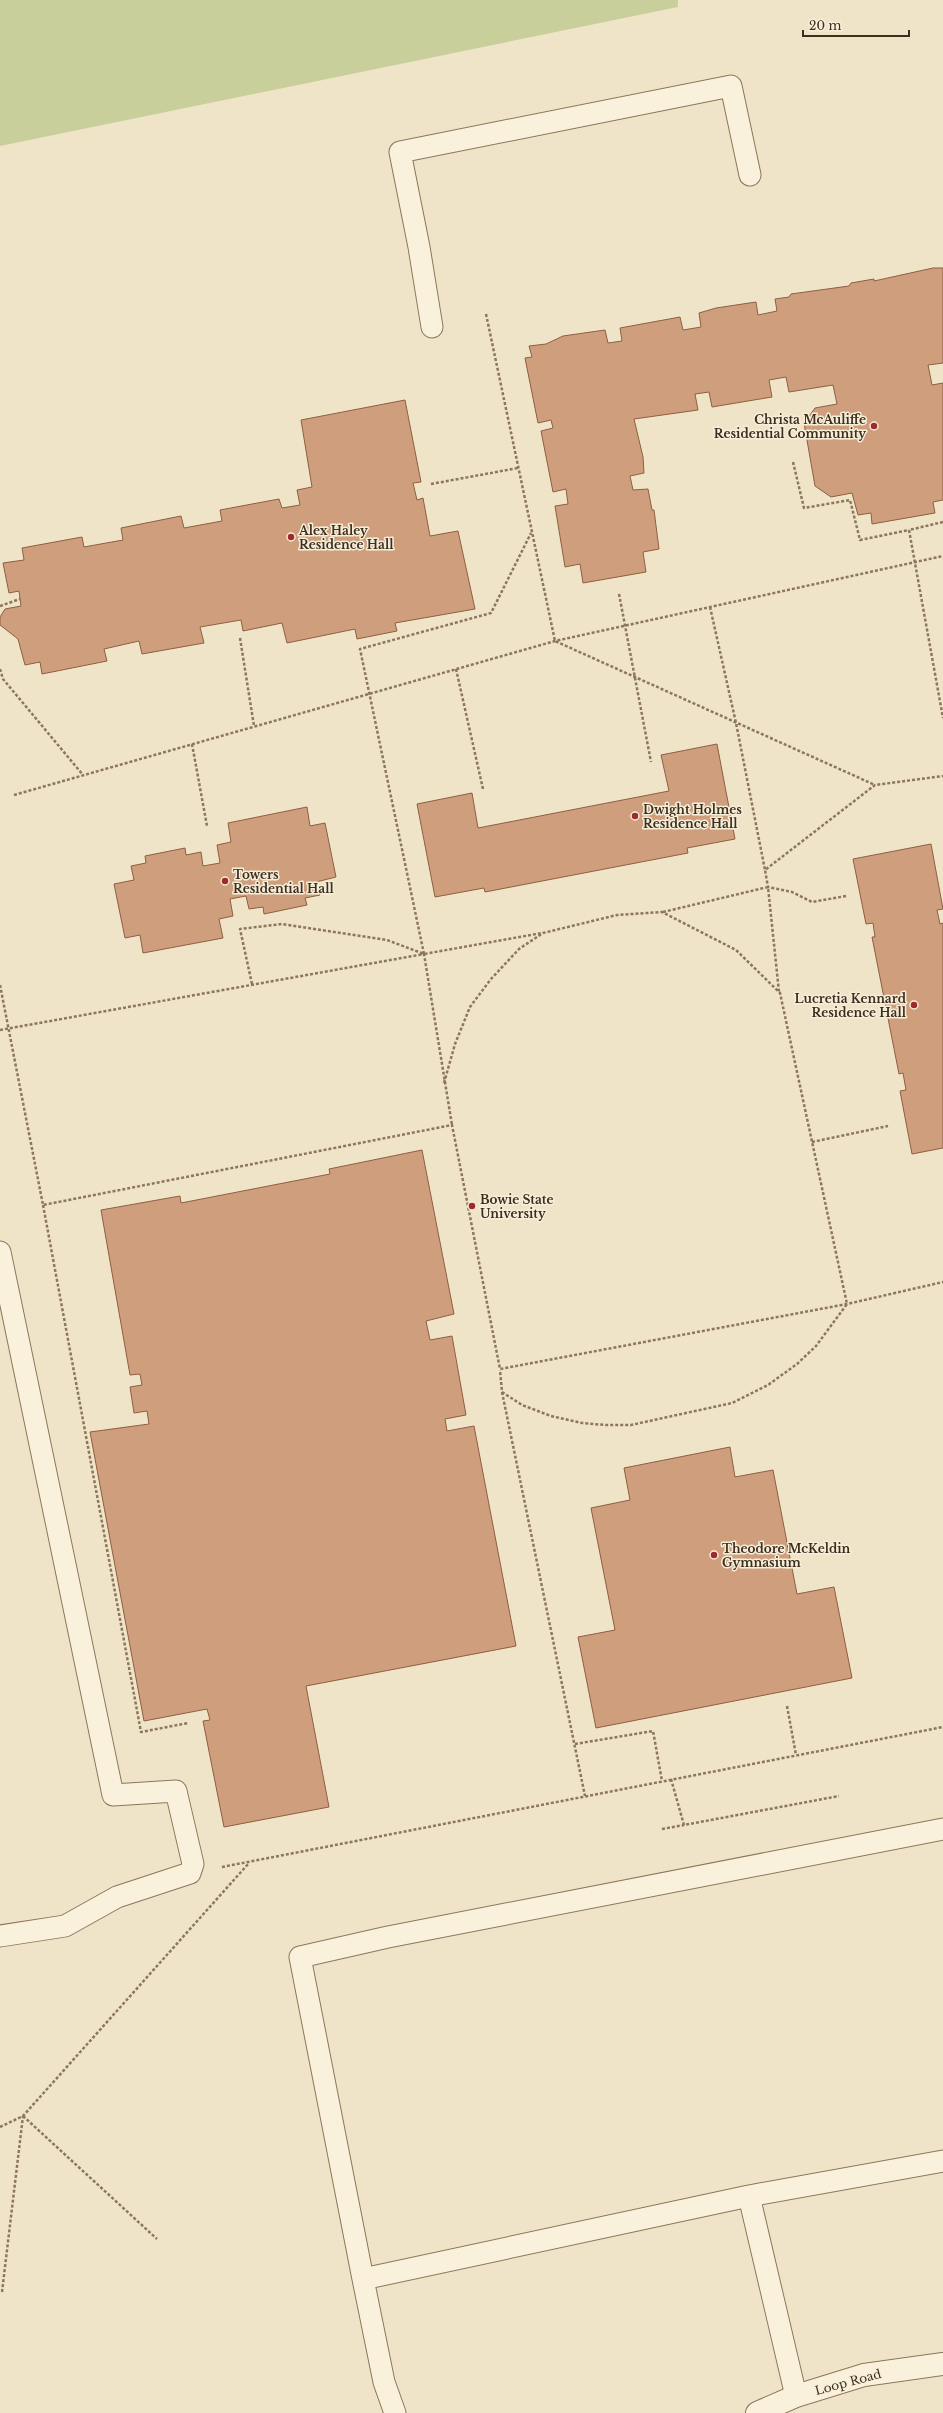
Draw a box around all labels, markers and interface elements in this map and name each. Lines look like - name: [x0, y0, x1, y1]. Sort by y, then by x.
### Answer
- scale bar: [803, 12, 909, 38]
- text: 20 m: [809, 18, 841, 33]
- place label: Christa McAuliffe Residential Community: [714, 412, 866, 441]
- marker: Christa McAuliffe Residential Community: [869, 421, 879, 431]
- place label: Alex Haley Residence Hall: [298, 523, 394, 552]
- marker: Alex Haley Residence Hall: [286, 532, 296, 542]
- place label: Dwight Holmes Residence Hall: [643, 802, 742, 831]
- marker: Dwight Holmes Residence Hall: [630, 811, 640, 821]
- place label: Towers Residential Hall: [233, 867, 334, 896]
- marker: Towers Residential Hall: [220, 876, 230, 886]
- place label: Lucretia Kennard Residence Hall: [795, 991, 907, 1020]
- marker: Lucretia Kennard Residence Hall: [909, 1000, 919, 1010]
- place label: Bowie State University: [480, 1192, 553, 1221]
- marker: Bowie State University: [467, 1201, 477, 1211]
- place label: Theodore McKeldin Gymnasium: [722, 1541, 851, 1570]
- marker: Theodore McKeldin Gymnasium: [709, 1550, 719, 1560]
- street label: Loop Road: [813, 2366, 883, 2398]

